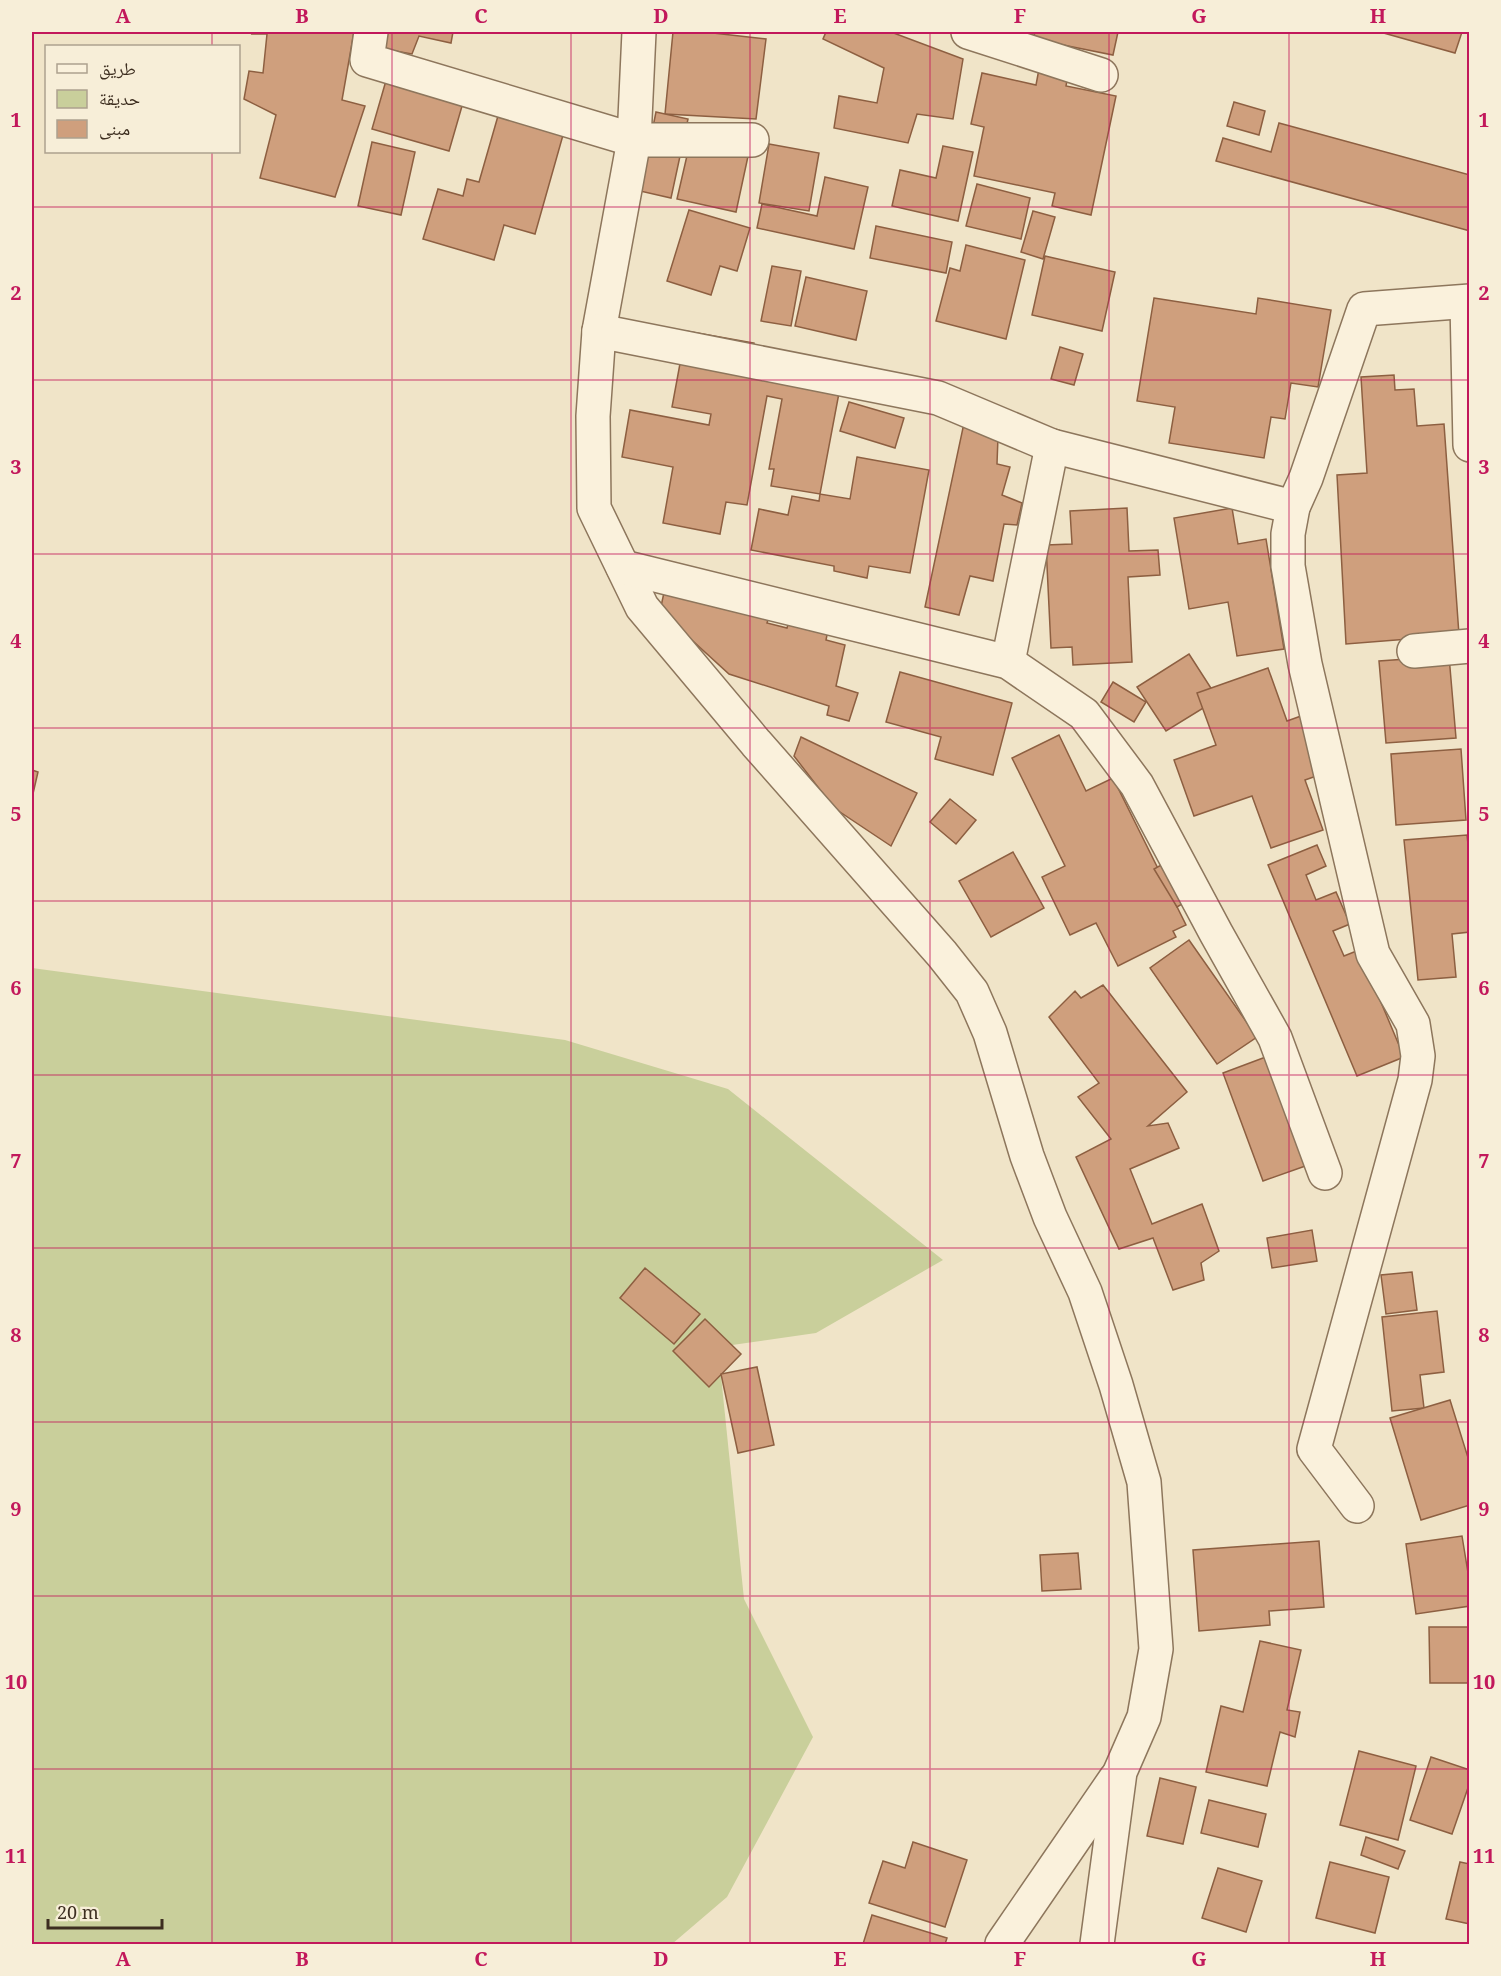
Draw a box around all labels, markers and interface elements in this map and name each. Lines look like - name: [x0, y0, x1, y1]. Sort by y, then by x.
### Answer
- text: A: [115, 2, 131, 29]
- text: B: [295, 2, 309, 29]
- text: C: [474, 2, 488, 29]
- text: D: [653, 2, 669, 29]
- text: E: [833, 2, 847, 29]
- text: F: [1014, 2, 1026, 29]
- text: G: [1191, 2, 1207, 29]
- text: H: [1370, 2, 1386, 29]
- legend: [45, 45, 240, 153]
- text: طريق: [99, 56, 136, 80]
- text: حديقة: [99, 86, 140, 110]
- text: 1: [10, 106, 22, 133]
- text: 1: [1478, 106, 1490, 133]
- text: مبنى: [99, 116, 130, 140]
- text: 2: [10, 279, 22, 306]
- text: 2: [1478, 279, 1490, 306]
- text: 3: [10, 453, 22, 480]
- text: 3: [1478, 453, 1490, 480]
- text: 4: [10, 627, 22, 654]
- text: 4: [1478, 627, 1490, 654]
- text: 5: [10, 800, 22, 827]
- text: 5: [1478, 800, 1490, 827]
- text: 6: [10, 974, 22, 1001]
- text: 6: [1478, 974, 1490, 1001]
- text: 7: [10, 1147, 22, 1174]
- text: 7: [1478, 1147, 1490, 1174]
- text: 8: [10, 1321, 22, 1348]
- text: 8: [1478, 1321, 1490, 1348]
- text: 9: [10, 1495, 22, 1522]
- text: 9: [1478, 1495, 1490, 1522]
- text: 10: [5, 1668, 27, 1695]
- text: 10: [1473, 1668, 1495, 1695]
- text: 11: [5, 1842, 27, 1869]
- text: 11: [1473, 1842, 1495, 1869]
- scale bar: [48, 1892, 162, 1930]
- text: 20 m: [57, 1900, 99, 1924]
- text: A: [115, 1945, 131, 1972]
- text: B: [295, 1945, 309, 1972]
- text: C: [474, 1945, 488, 1972]
- text: D: [653, 1945, 669, 1972]
- text: E: [833, 1945, 847, 1972]
- text: F: [1014, 1945, 1026, 1972]
- text: G: [1191, 1945, 1207, 1972]
- text: H: [1370, 1945, 1386, 1972]

